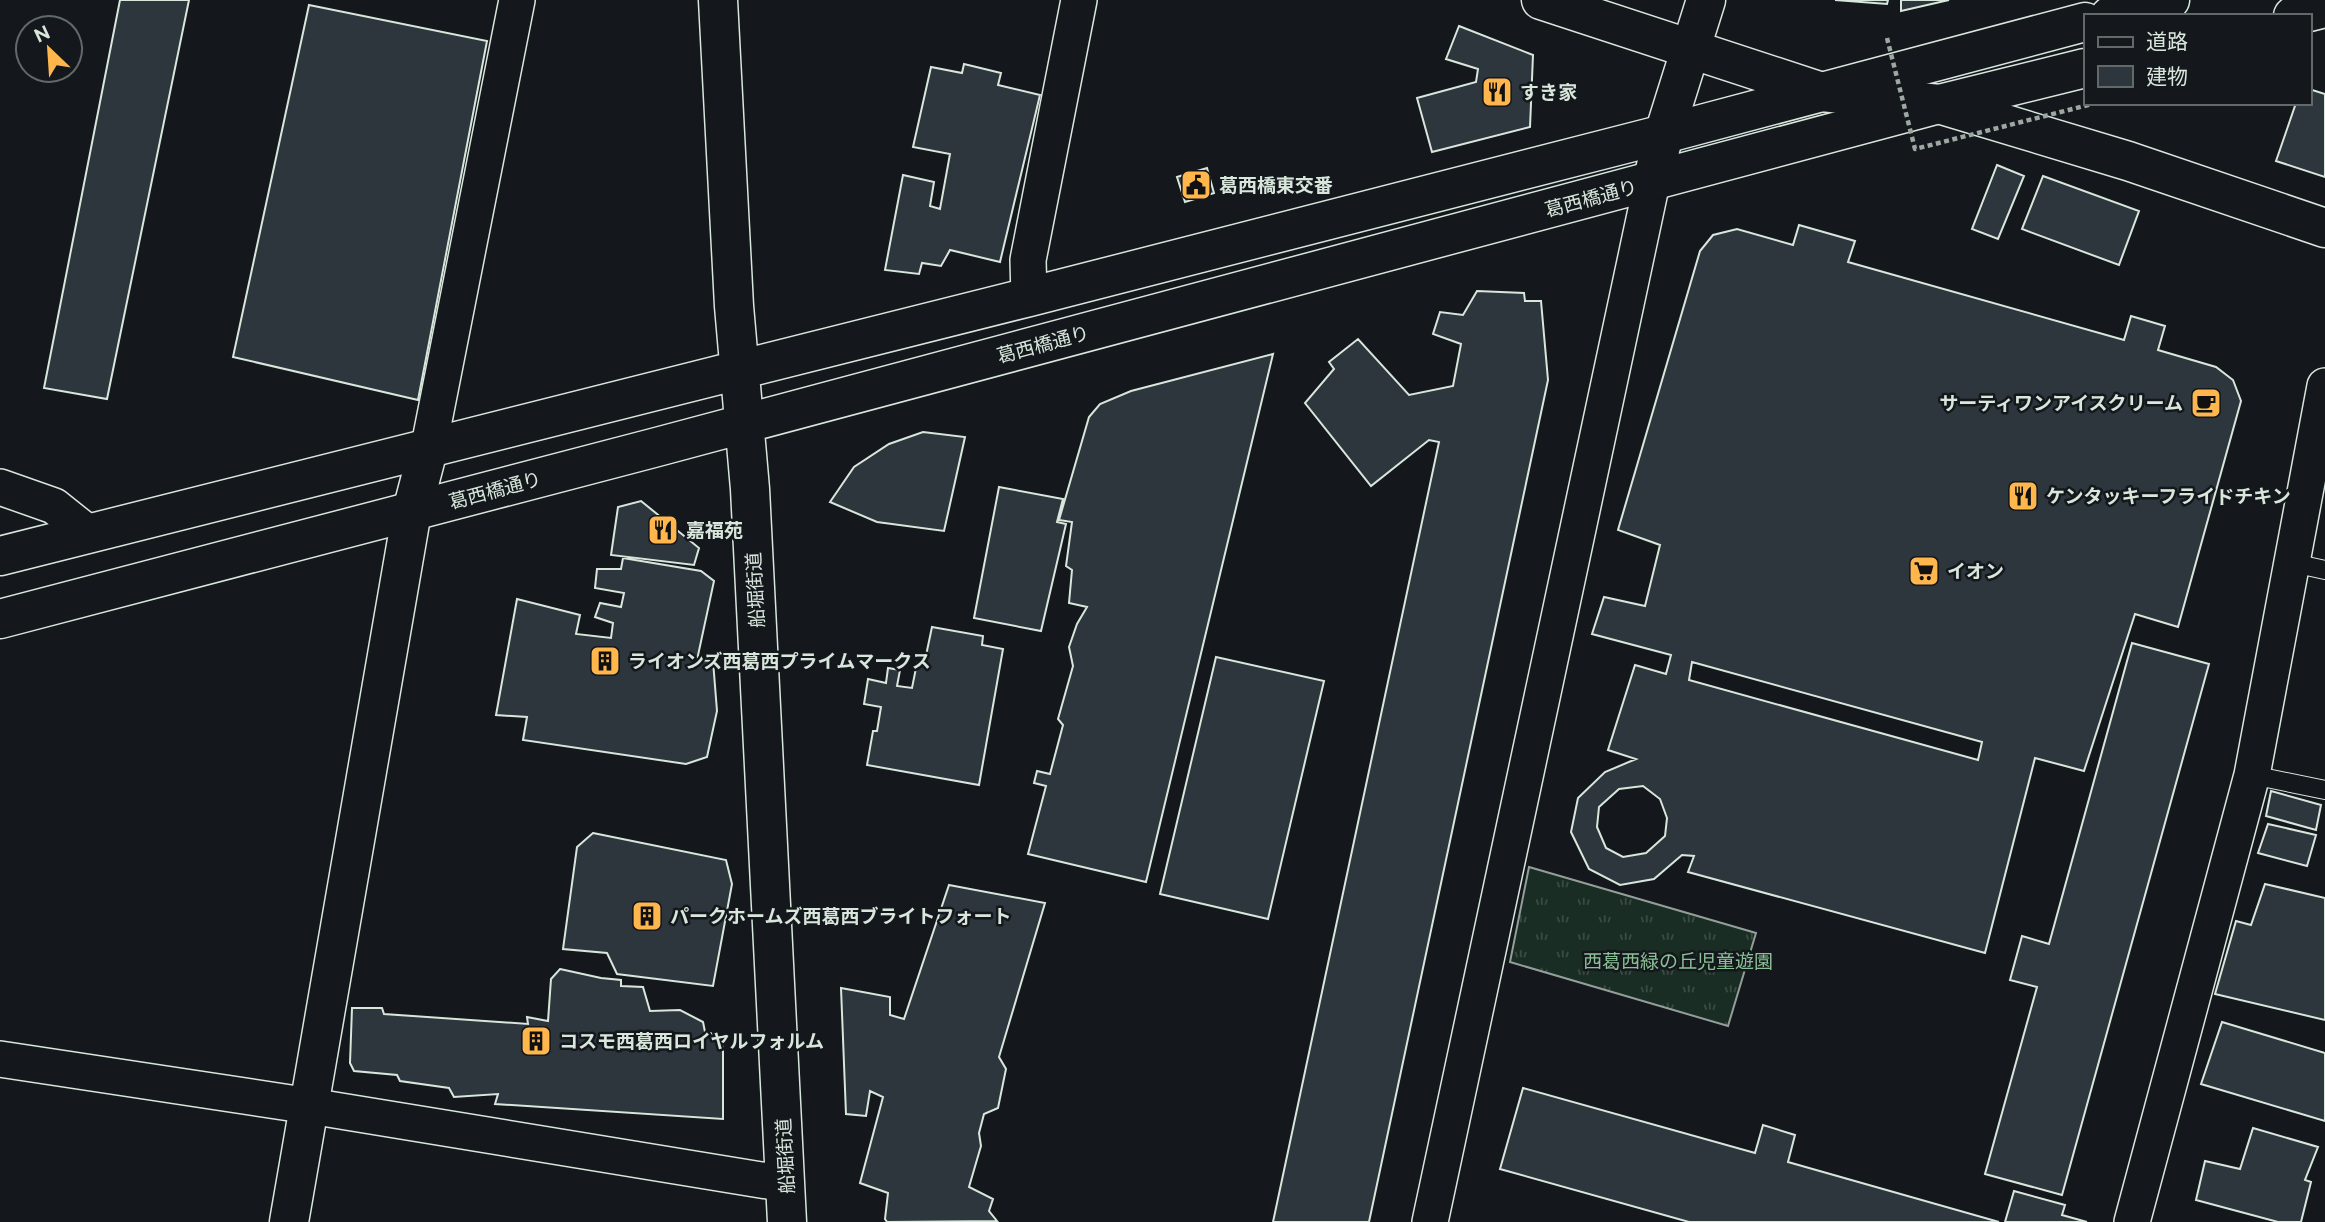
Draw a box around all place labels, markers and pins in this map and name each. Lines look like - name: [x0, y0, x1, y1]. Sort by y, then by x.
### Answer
- restaurant icon: すき家: [1480, 75, 1514, 109]
- place label: すき家: [1520, 81, 1577, 103]
- public building icon: 葛西橋東交番: [1179, 168, 1213, 202]
- place label: 葛西橋東交番: [1219, 174, 1333, 196]
- cafe icon: サーティワンアイスクリーム: [2189, 386, 2223, 420]
- place label: サーティワンアイスクリーム: [1939, 392, 2183, 414]
- restaurant icon: ケンタッキーフライドチキン: [2006, 479, 2040, 513]
- place label: ケンタッキーフライドチキン: [2046, 485, 2291, 507]
- restaurant icon: 嘉福苑: [646, 513, 680, 547]
- place label: 嘉福苑: [686, 519, 743, 541]
- supermarket icon: イオン: [1907, 554, 1941, 588]
- place label: イオン: [1947, 560, 2004, 582]
- building icon: ライオンズ西葛西プライムマークス: [588, 644, 622, 678]
- place label: ライオンズ西葛西プライムマークス: [628, 650, 931, 672]
- building icon: パークホームズ西葛西ブライトフォート: [630, 899, 664, 933]
- place label: パークホームズ西葛西ブライトフォート: [670, 905, 1011, 927]
- building icon: コスモ西葛西ロイヤルフォルム: [519, 1024, 553, 1058]
- place label: コスモ西葛西ロイヤルフォルム: [559, 1030, 824, 1052]

